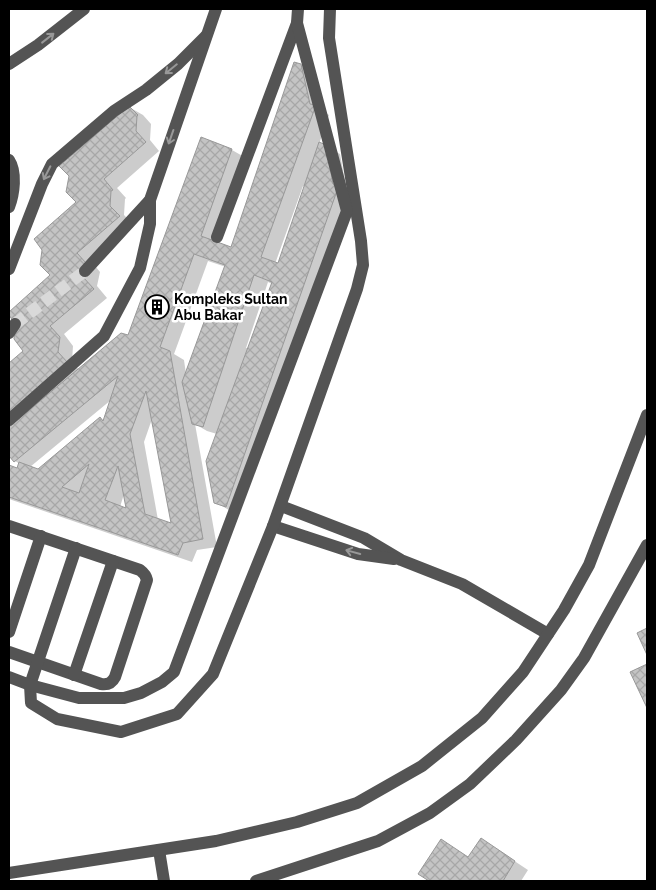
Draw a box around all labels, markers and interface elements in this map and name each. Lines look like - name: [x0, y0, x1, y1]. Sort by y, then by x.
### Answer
- one-way arrow: [41, 32, 54, 43]
- one-way arrow: [165, 64, 178, 75]
- one-way arrow: [166, 129, 175, 145]
- one-way arrow: [42, 165, 51, 180]
- place label: Kompleks Sultan Abu Bakar: [174, 291, 288, 323]
- building icon: Kompleks Sultan Abu Bakar: [144, 294, 170, 320]
- one-way arrow: [345, 546, 361, 556]

